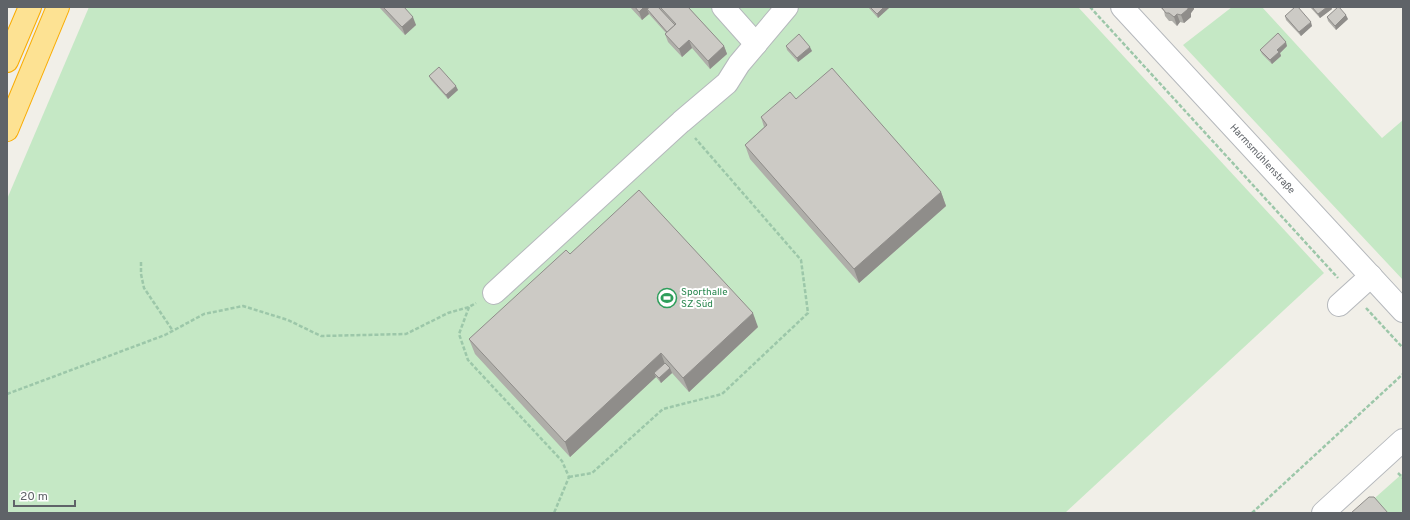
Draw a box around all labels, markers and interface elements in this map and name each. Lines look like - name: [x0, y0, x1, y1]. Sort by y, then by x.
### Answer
- street label: Harmsmühlenstraße: [1227, 121, 1298, 197]
- place label: Sporthalle SZ Süd: [681, 286, 728, 311]
- sports icon: Sporthalle SZ Süd: [656, 287, 678, 309]
- scale bar: [14, 482, 75, 508]
- text: 20 m: [20, 489, 48, 505]

